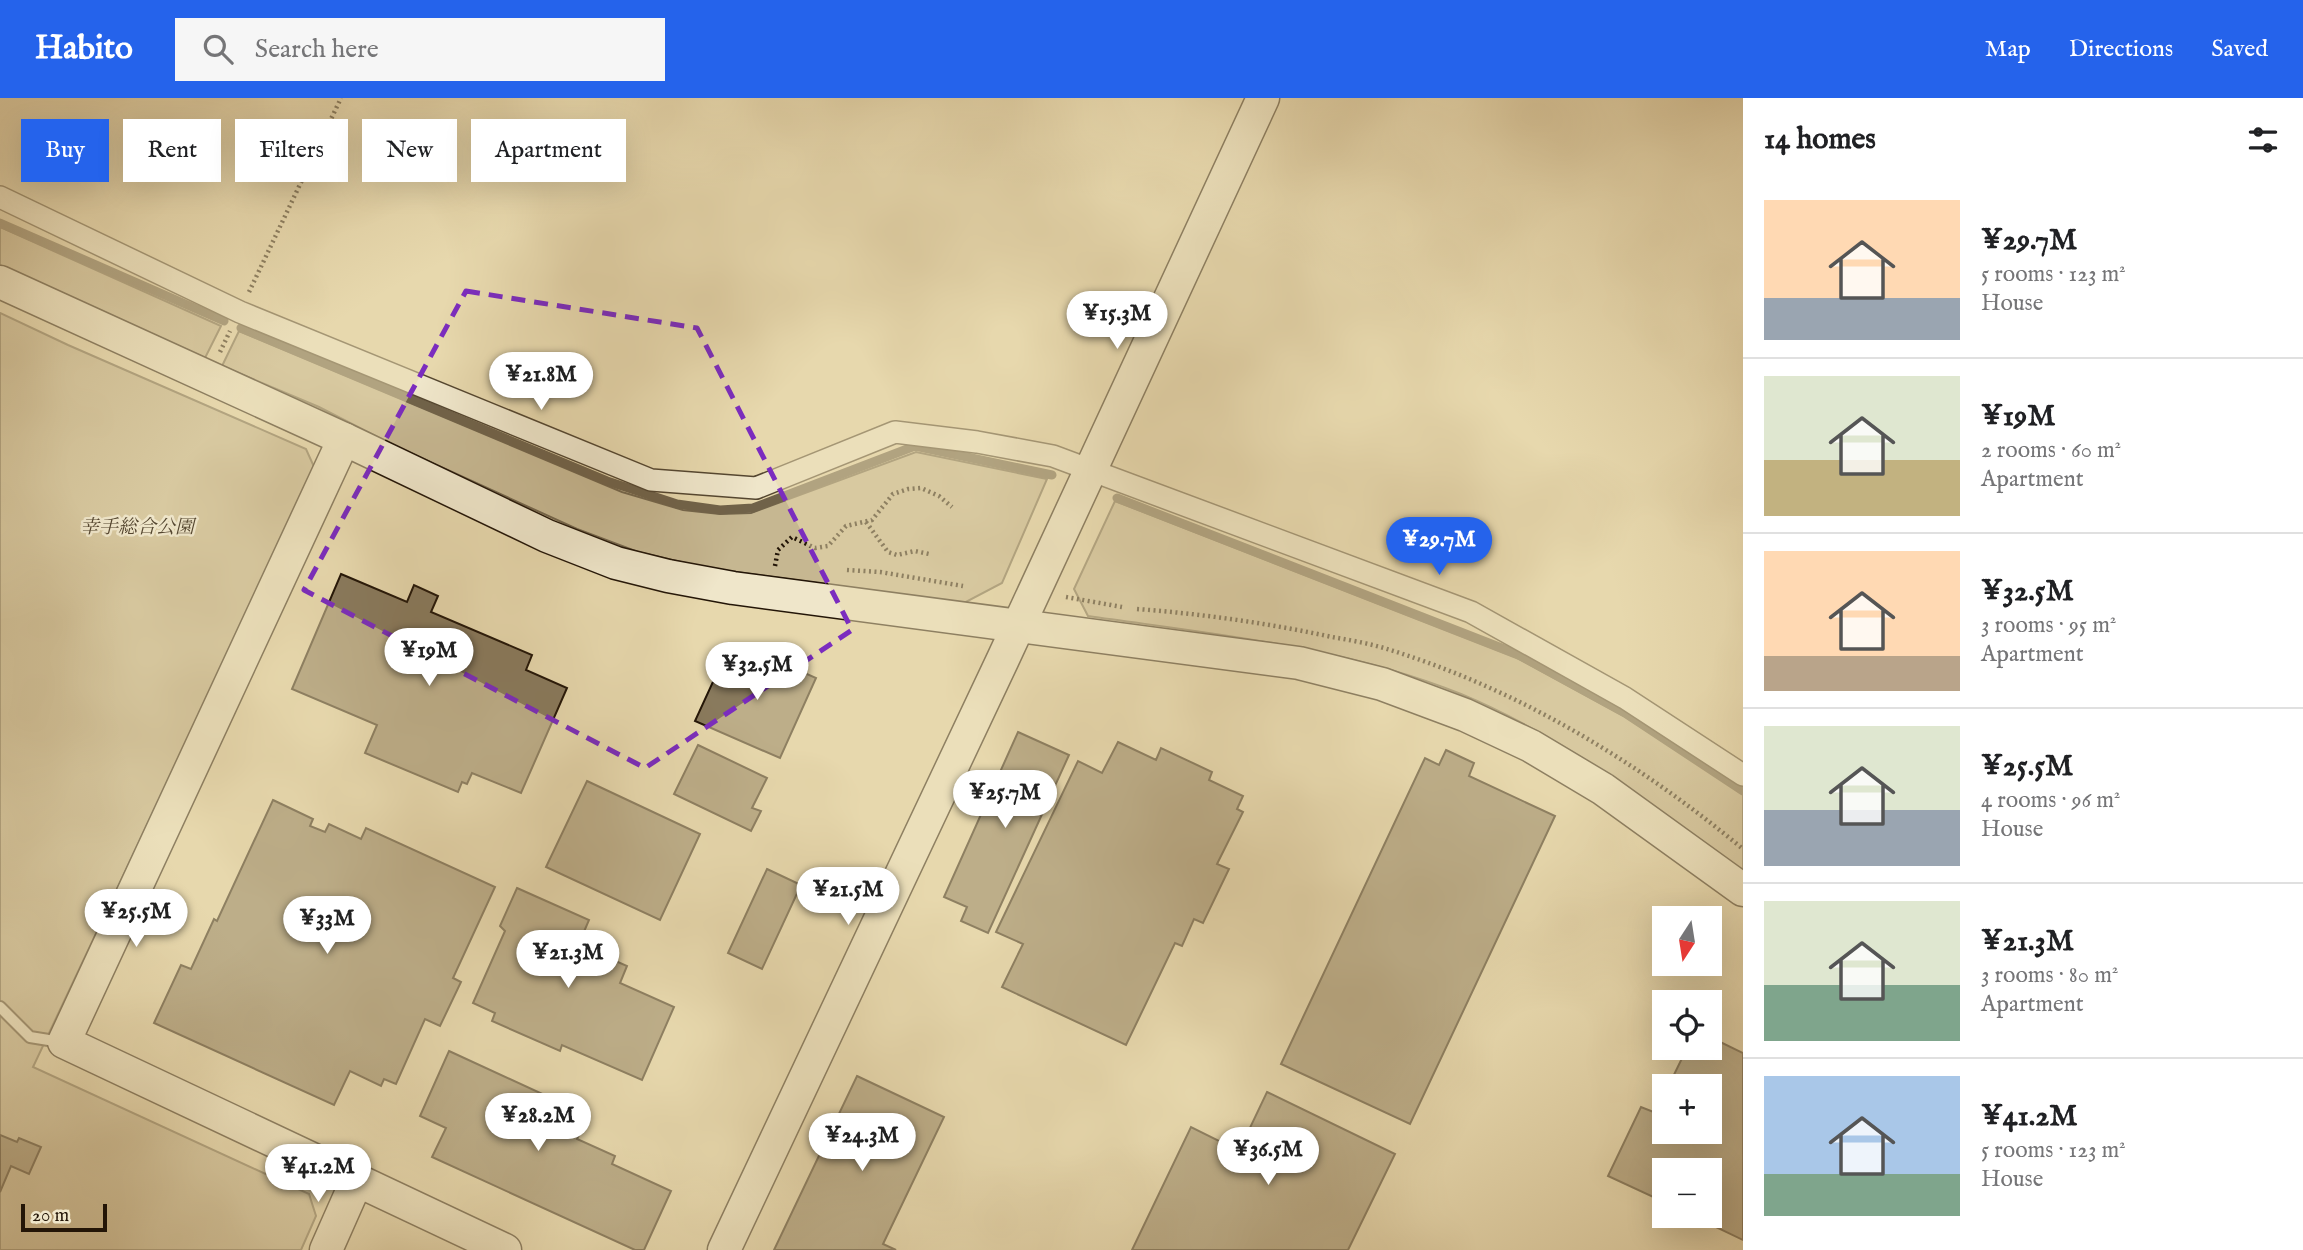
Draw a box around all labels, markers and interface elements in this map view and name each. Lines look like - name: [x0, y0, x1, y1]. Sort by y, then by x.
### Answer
- search box: [175, 18, 665, 81]
- text: Habito: [35, 28, 133, 70]
- icon: search: [199, 30, 237, 68]
- text: Search here: [255, 33, 379, 66]
- text: Map: [1985, 34, 2031, 65]
- text: Directions: [2069, 34, 2173, 65]
- text: Saved: [2211, 34, 2268, 65]
- chip: Buy: [21, 119, 109, 182]
- chip: Rent: [123, 119, 221, 182]
- chip: Filters: [235, 119, 348, 182]
- chip: New: [362, 119, 457, 182]
- chip: Apartment: [471, 119, 626, 182]
- text: 14 homes: [1764, 121, 1876, 159]
- icon: filters: [2244, 121, 2282, 159]
- text: ¥29.7M: [1981, 222, 2077, 260]
- icon: home: [1820, 228, 1904, 312]
- text: 5 rooms · 123 m²: [1981, 260, 2126, 289]
- text: House: [1981, 289, 2043, 318]
- pin: ¥15.3M: [1060, 292, 1174, 351]
- text: ¥15.3M: [1083, 299, 1151, 328]
- pin: ¥21.8M: [484, 352, 598, 412]
- text: ¥21.8M: [505, 360, 577, 389]
- text: ¥19M: [1981, 398, 2055, 436]
- icon: home: [1820, 404, 1904, 488]
- text: 2 rooms · 60 m²: [1981, 436, 2121, 465]
- text: Apartment: [1981, 465, 2084, 494]
- park label: 幸手総合公園: [80, 516, 197, 540]
- pin: ¥29.7M: [1382, 518, 1496, 577]
- text: ¥29.7M: [1402, 525, 1476, 554]
- text: ¥32.5M: [1981, 573, 2074, 611]
- icon: home: [1820, 579, 1904, 663]
- text: 3 rooms · 95 m²: [1981, 611, 2116, 640]
- pin: ¥19M: [388, 628, 470, 688]
- text: ¥19M: [400, 636, 458, 665]
- text: Apartment: [1981, 640, 2084, 669]
- pin: ¥32.5M: [700, 642, 814, 702]
- text: ¥32.5M: [721, 650, 793, 679]
- text: ¥25.5M: [1981, 748, 2073, 786]
- icon: home: [1820, 754, 1904, 838]
- pin: ¥25.7M: [948, 770, 1062, 830]
- text: ¥25.7M: [969, 778, 1041, 807]
- text: 4 rooms · 96 m²: [1981, 786, 2120, 815]
- text: House: [1981, 815, 2043, 844]
- pin: ¥21.5M: [791, 868, 905, 927]
- text: ¥21.5M: [812, 875, 884, 904]
- pin: ¥25.5M: [79, 890, 193, 949]
- pin: ¥33M: [286, 896, 368, 956]
- text: ¥25.5M: [101, 897, 171, 926]
- text: ¥33M: [299, 904, 355, 933]
- north arrow: [1652, 906, 1722, 976]
- map controls: [1652, 906, 1722, 1228]
- text: ¥21.3M: [1981, 923, 2074, 961]
- icon: home: [1820, 929, 1904, 1013]
- pin: ¥21.3M: [511, 930, 625, 990]
- text: ¥21.3M: [532, 938, 604, 967]
- text: 3 rooms · 80 m²: [1981, 961, 2118, 990]
- button: locate: [1652, 990, 1722, 1060]
- text: Apartment: [1981, 990, 2084, 1019]
- button: +: [1652, 1074, 1722, 1144]
- pin: ¥28.2M: [481, 1094, 595, 1153]
- text: ¥41.2M: [1981, 1098, 2077, 1136]
- text: ¥28.2M: [501, 1101, 575, 1130]
- icon: home: [1820, 1104, 1904, 1188]
- pin: ¥24.3M: [805, 1114, 919, 1173]
- text: ¥24.3M: [825, 1121, 899, 1150]
- pin: ¥36.5M: [1211, 1128, 1325, 1187]
- text: ¥36.5M: [1233, 1135, 1303, 1164]
- text: 5 rooms · 123 m²: [1981, 1136, 2126, 1165]
- pin: ¥41.2M: [261, 1144, 375, 1204]
- text: ¥41.2M: [281, 1152, 355, 1181]
- button: −: [1652, 1158, 1722, 1228]
- text: House: [1981, 1165, 2043, 1194]
- scale bar: [21, 1201, 107, 1233]
- text: 20 m: [32, 1204, 69, 1228]

